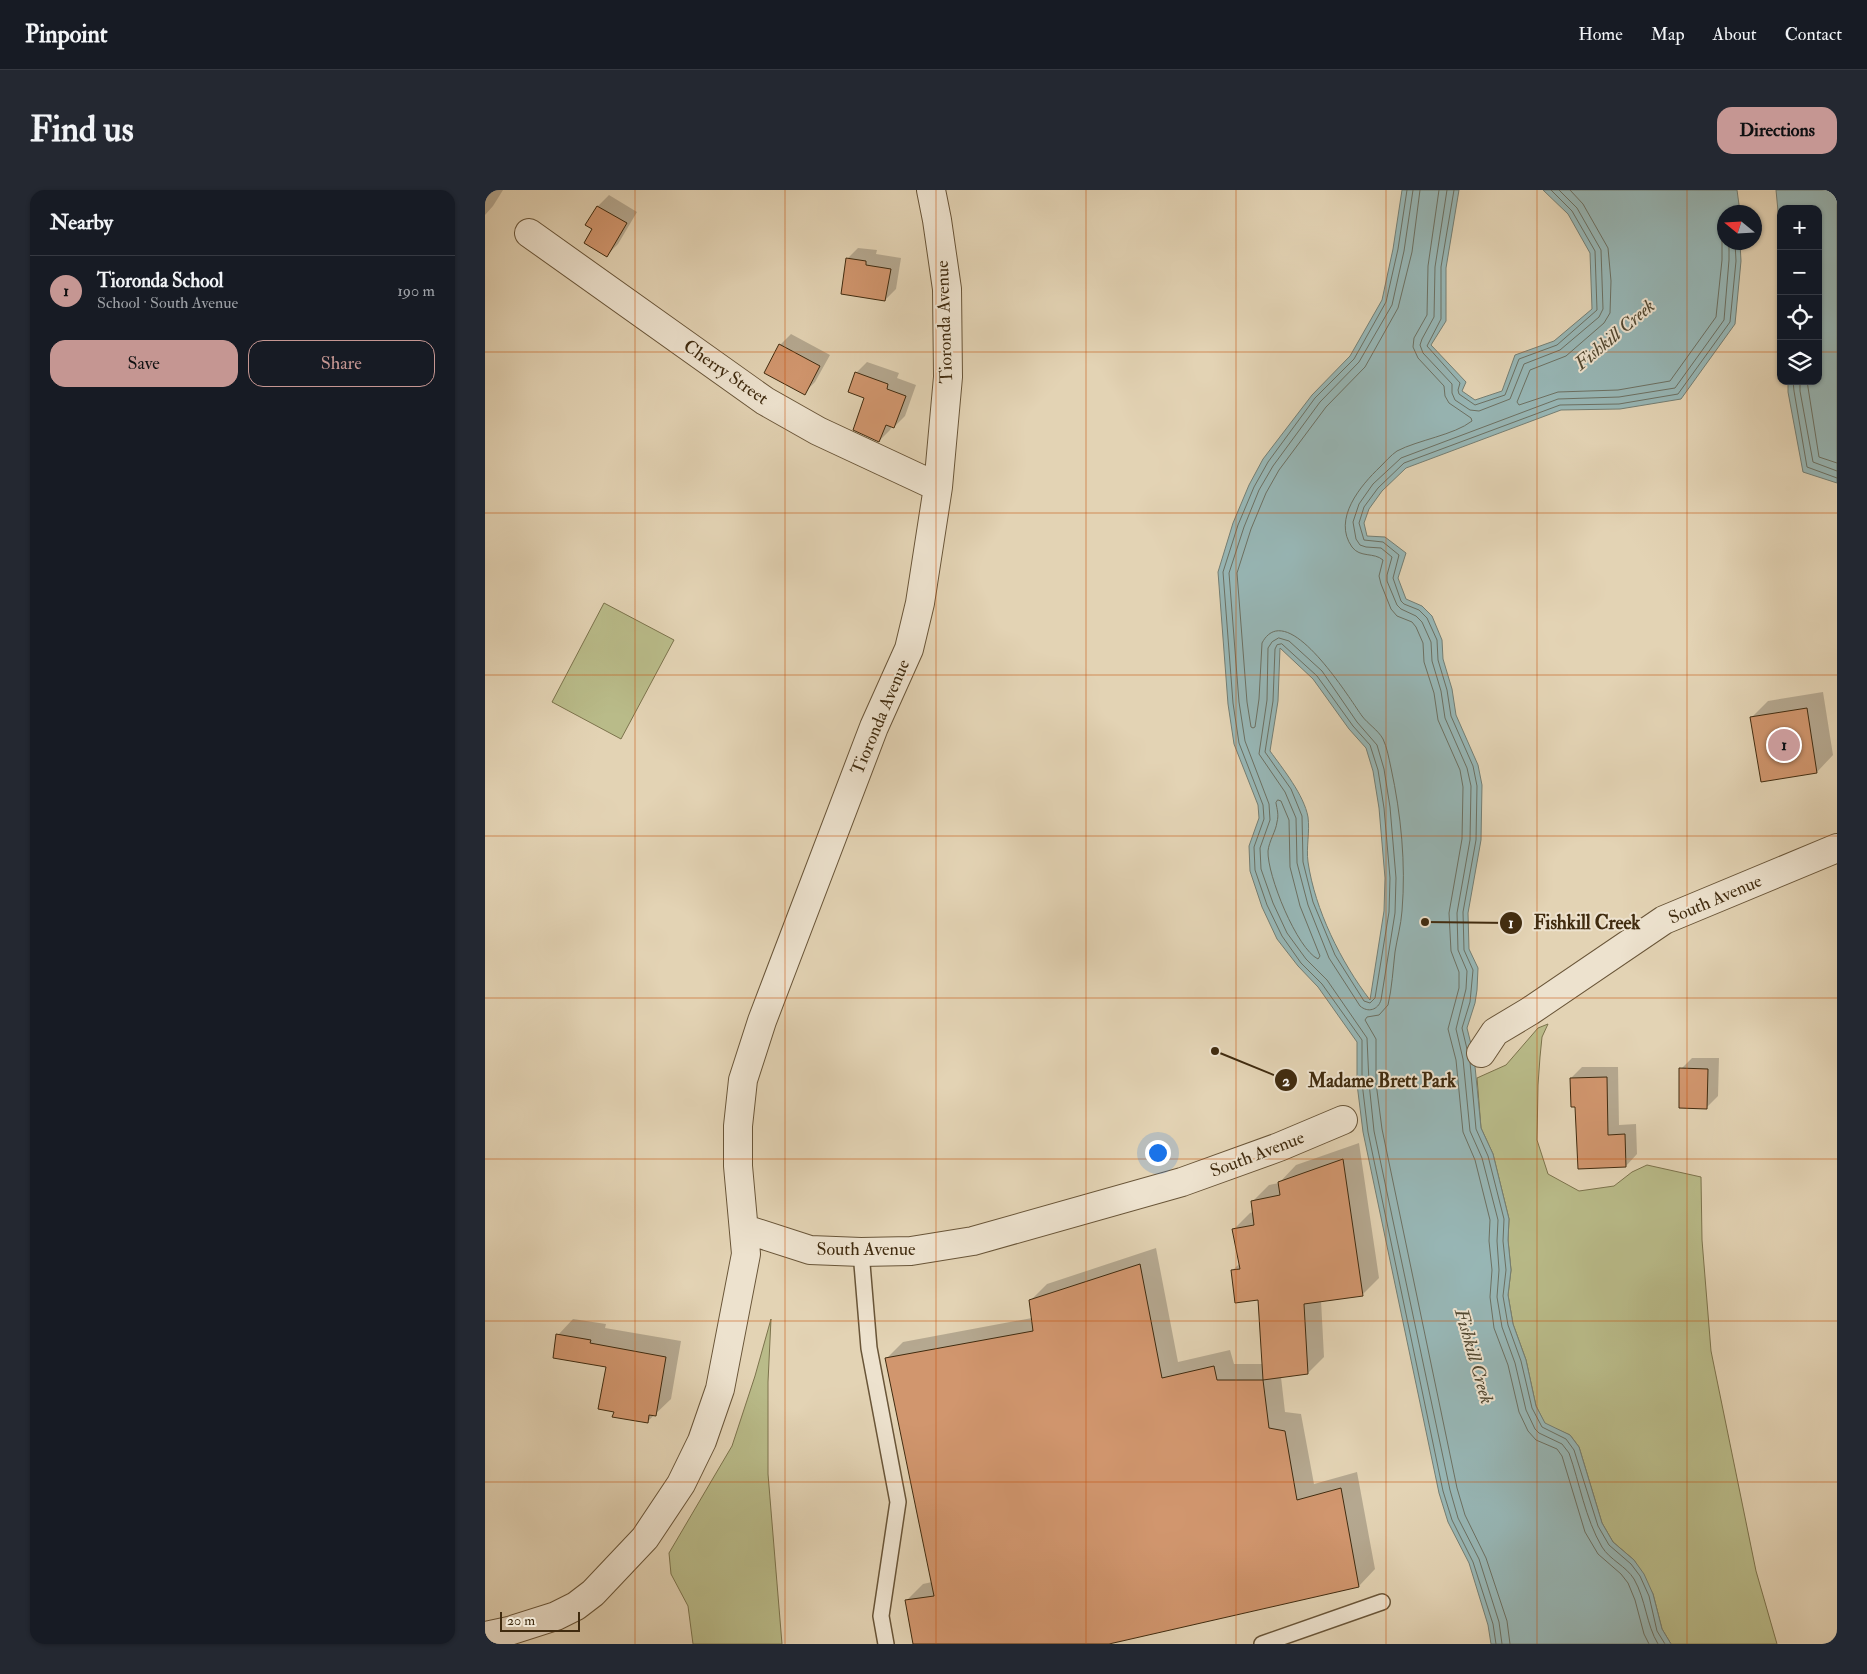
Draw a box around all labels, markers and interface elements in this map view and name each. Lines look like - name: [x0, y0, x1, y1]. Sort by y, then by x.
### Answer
- text: Pinpoint: [25, 19, 108, 50]
- text: Home: [1578, 23, 1623, 46]
- text: Map: [1651, 23, 1685, 46]
- text: About: [1713, 23, 1757, 46]
- text: Contact: [1785, 23, 1842, 46]
- button: Directions: [1717, 107, 1837, 154]
- text: Find us: [30, 108, 134, 152]
- north arrow: [1717, 205, 1762, 250]
- map controls: [1777, 205, 1822, 385]
- button: +: [1777, 205, 1822, 250]
- text: Nearby: [50, 209, 113, 236]
- button: −: [1777, 250, 1822, 295]
- street label: Tioronda Avenue: [931, 260, 958, 384]
- text: Tioronda School: [97, 269, 223, 293]
- text: 1: [63, 281, 69, 301]
- text: 190 m: [397, 281, 435, 301]
- text: School · South Avenue: [97, 293, 238, 313]
- water label: Fishkill Creek: [1569, 294, 1660, 376]
- button: locate: [1777, 295, 1822, 340]
- street label: Cherry Street: [679, 335, 773, 410]
- button: Save: [50, 340, 238, 387]
- button: Share: [248, 340, 435, 387]
- button: layers: [1777, 340, 1822, 385]
- street label: Tioronda Avenue: [846, 656, 915, 778]
- pin: 1: [1768, 726, 1800, 764]
- street label: South Avenue: [1665, 869, 1766, 929]
- callout: Fishkill Creek: [1498, 906, 1650, 940]
- text: Fishkill Creek: [1534, 911, 1641, 935]
- text: 1: [1508, 914, 1514, 933]
- callout: Madame Brett Park: [1273, 1063, 1466, 1097]
- text: Madame Brett Park: [1307, 1069, 1457, 1093]
- text: 2: [1282, 1072, 1290, 1091]
- street label: South Avenue: [1207, 1126, 1308, 1183]
- your location: [1145, 1140, 1171, 1166]
- street label: South Avenue: [816, 1238, 916, 1261]
- water label: Fishkill Creek: [1449, 1305, 1499, 1407]
- scale bar: [500, 1609, 580, 1632]
- text: 20 m: [507, 1612, 535, 1629]

